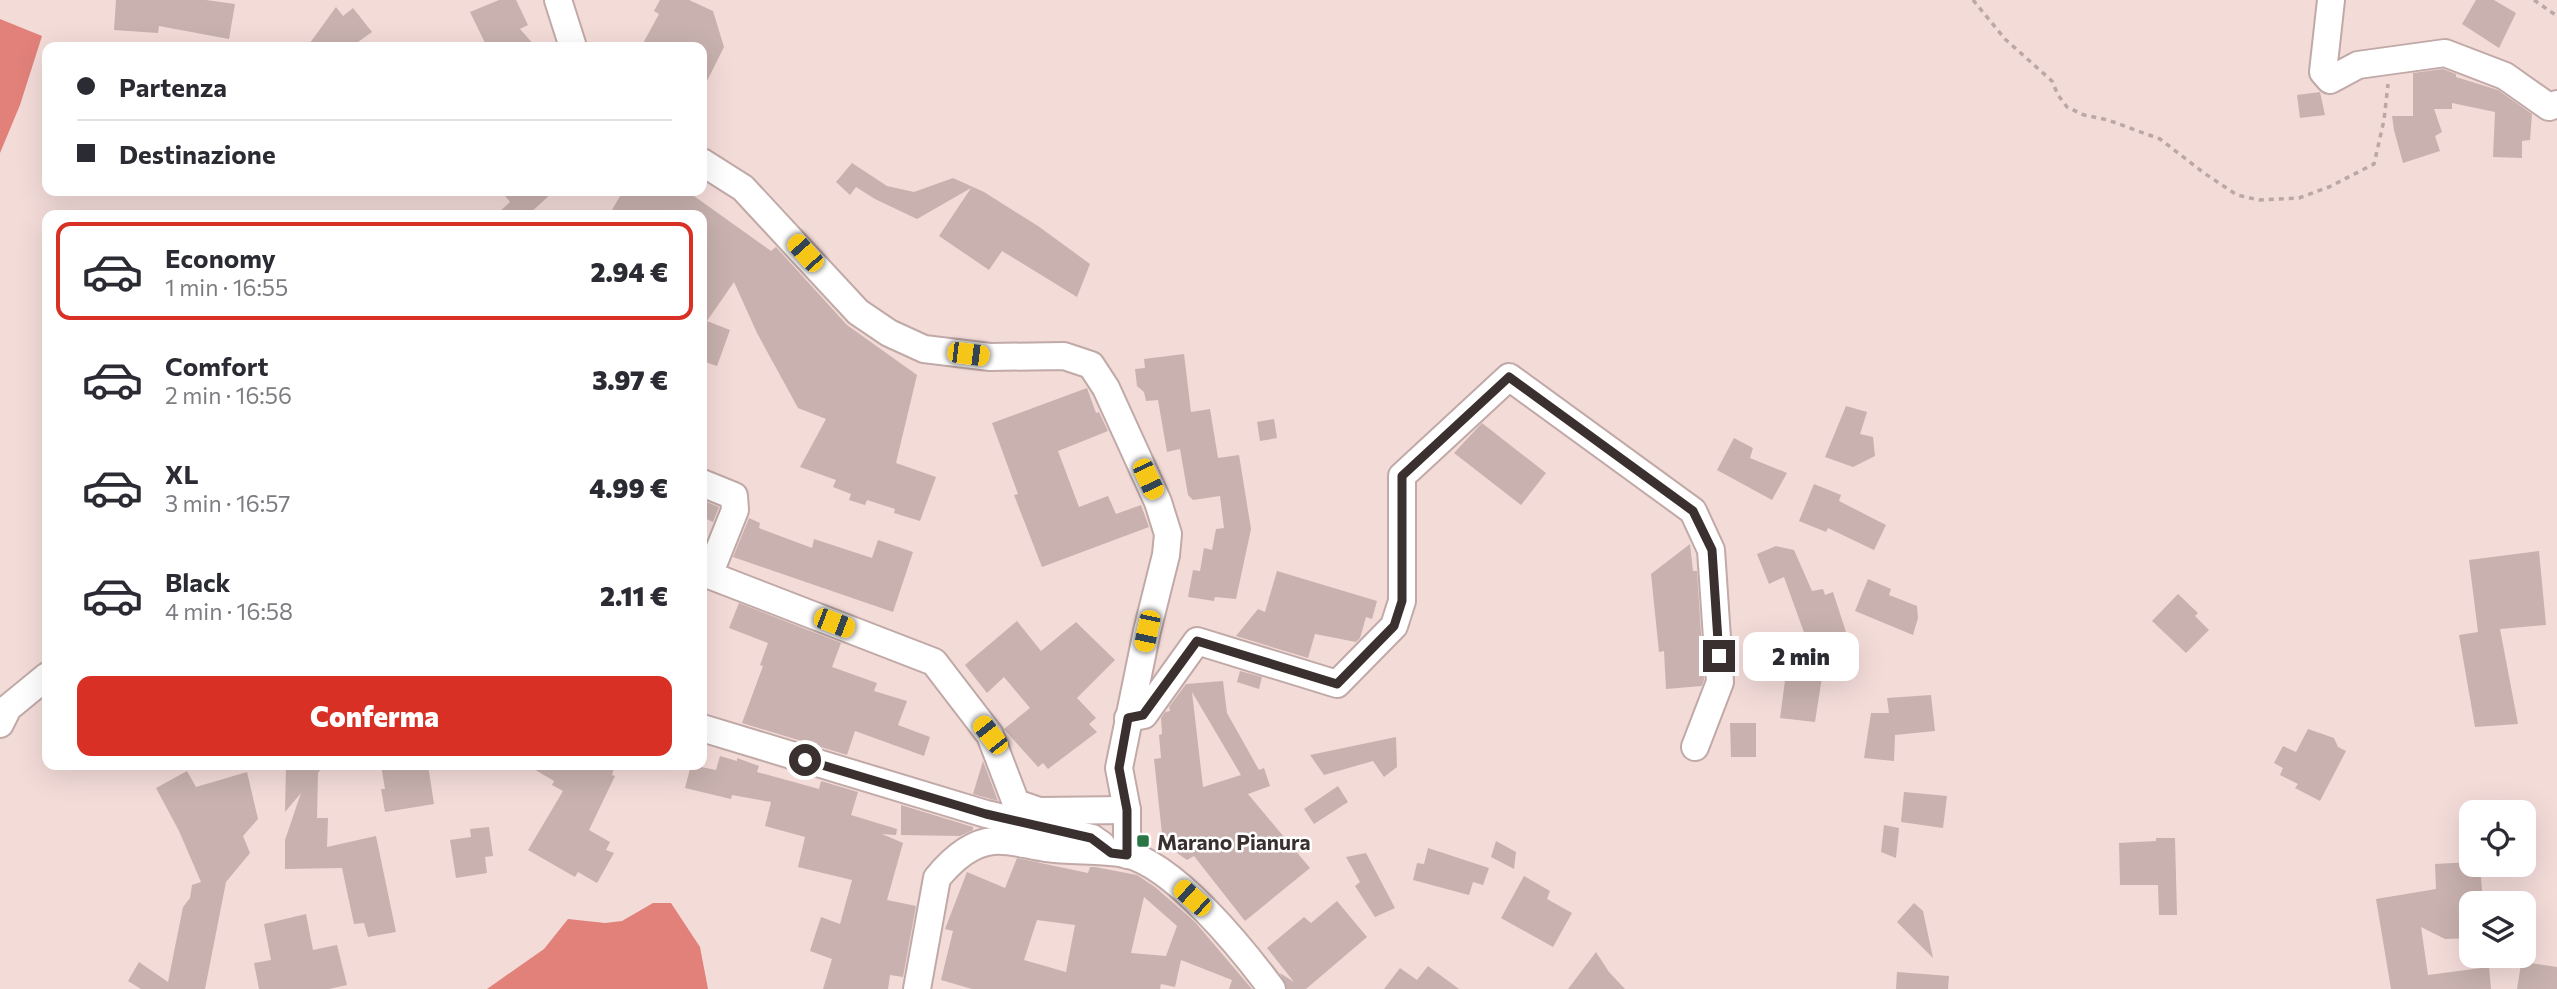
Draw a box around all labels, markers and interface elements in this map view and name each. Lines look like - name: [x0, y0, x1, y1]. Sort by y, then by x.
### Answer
- text: Partenza: [119, 71, 227, 102]
- text: Destinazione: [119, 138, 276, 169]
- car: [784, 230, 827, 276]
- icon: car: [81, 240, 144, 303]
- text: Economy: [165, 242, 276, 273]
- text: 2.94 €: [590, 256, 668, 287]
- text: 1 min · 16:55: [165, 273, 288, 301]
- car: [946, 341, 991, 367]
- icon: car: [81, 348, 144, 411]
- text: Comfort: [165, 350, 268, 381]
- text: 3.97 €: [592, 364, 668, 395]
- text: 2 min · 16:56: [165, 381, 292, 409]
- icon: car: [81, 456, 144, 519]
- car: [1130, 456, 1167, 502]
- text: XL: [165, 458, 199, 489]
- text: 4.99 €: [589, 472, 668, 503]
- text: 3 min · 16:57: [165, 489, 291, 517]
- icon: car: [81, 564, 144, 627]
- text: Black: [165, 566, 231, 597]
- text: 2.11 €: [600, 580, 668, 611]
- text: 4 min · 16:58: [165, 597, 293, 625]
- car: [811, 606, 858, 640]
- car: [1133, 608, 1162, 654]
- callout: 2 min: [1744, 632, 1859, 680]
- route end: [1703, 640, 1735, 672]
- text: 2 min: [1772, 642, 1830, 670]
- button: Conferma: [77, 676, 672, 756]
- car: [969, 712, 1012, 758]
- route start: [789, 744, 821, 776]
- map controls: [2459, 800, 2536, 968]
- button: locate: [2459, 800, 2536, 877]
- place label: Marano Pianura: [1157, 829, 1311, 854]
- marker: Marano Pianura: [1135, 833, 1151, 849]
- car: [1170, 876, 1215, 920]
- button: layers: [2459, 891, 2536, 968]

